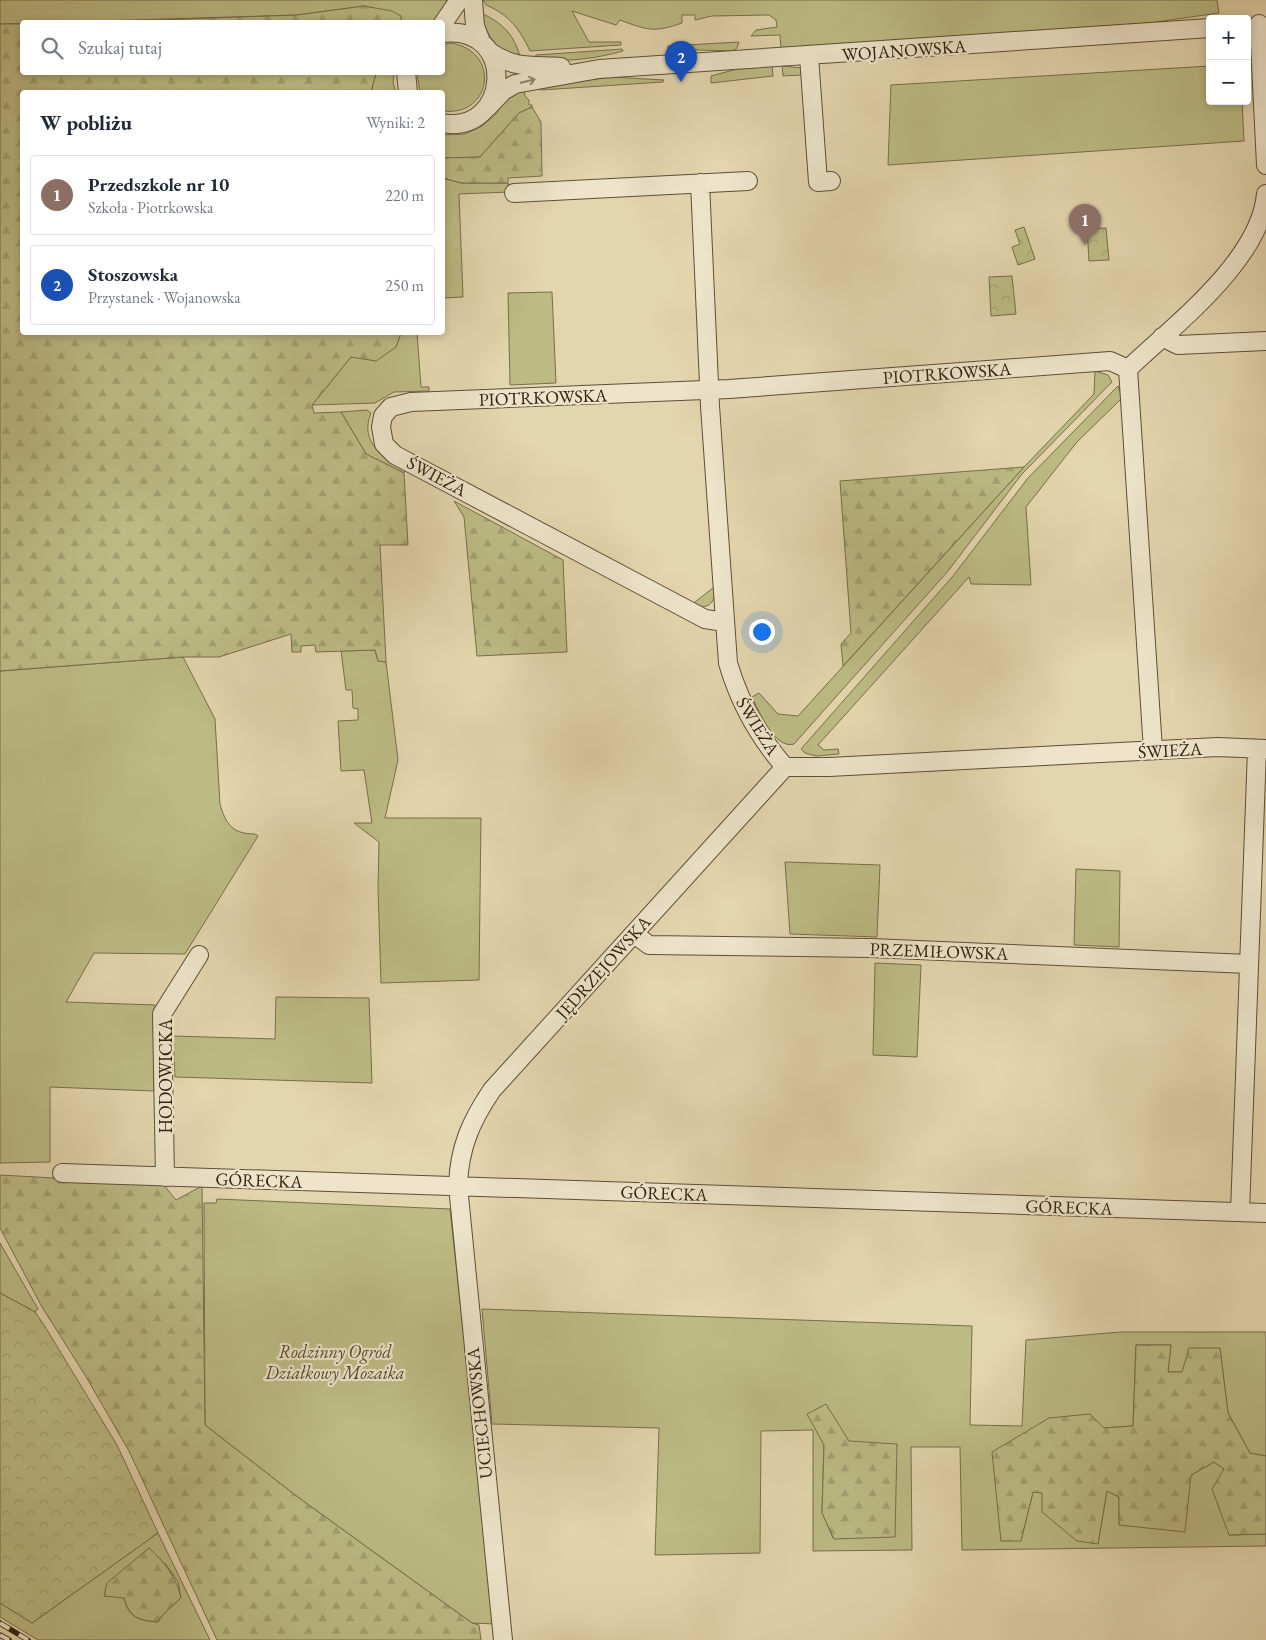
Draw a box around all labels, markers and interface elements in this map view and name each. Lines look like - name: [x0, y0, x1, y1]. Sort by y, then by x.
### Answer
- map controls: [1206, 15, 1251, 105]
- button: +: [1206, 15, 1251, 60]
- search box: [20, 20, 445, 75]
- icon: search: [38, 34, 66, 62]
- street label: WOJANOWSKA: [841, 34, 967, 66]
- text: Szukaj tutaj: [78, 35, 162, 60]
- pin: 2: [665, 41, 697, 82]
- button: −: [1206, 60, 1251, 105]
- one-way arrow: [519, 76, 535, 85]
- text: W pobliżu: [40, 109, 132, 136]
- text: Wyniki: 2: [366, 112, 425, 133]
- text: Przedszkole nr 10: [88, 172, 229, 197]
- text: 1: [53, 185, 61, 206]
- text: 220 m: [385, 185, 424, 206]
- text: Szkoła · Piotrkowska: [88, 197, 213, 218]
- pin: 1: [1069, 204, 1101, 245]
- text: Stoszowska: [88, 262, 178, 287]
- text: 2: [53, 275, 61, 296]
- text: 250 m: [385, 275, 424, 296]
- text: Przystanek · Wojanowska: [88, 287, 241, 308]
- street label: PIOTRKOWSKA: [882, 357, 1013, 389]
- street label: PIOTRKOWSKA: [478, 383, 608, 411]
- street label: ŚWIEŻA: [403, 451, 471, 502]
- your location: [749, 619, 775, 645]
- street label: ŚWIEŻA: [731, 693, 785, 760]
- street label: ŚWIEŻA: [1137, 737, 1203, 763]
- street label: JĘDRZEJOWSKA: [549, 910, 656, 1025]
- street label: PRZEMIŁOWSKA: [869, 937, 1009, 965]
- street label: HODOWICKA: [154, 1018, 177, 1134]
- street label: GÓRECKA: [215, 1167, 304, 1193]
- street label: GÓRECKA: [620, 1180, 709, 1206]
- street label: GÓRECKA: [1025, 1194, 1114, 1220]
- park label: Rodzinny Ogród Działkowy Mozaika: [264, 1340, 405, 1385]
- street label: UCIECHOWSKA: [461, 1346, 497, 1480]

